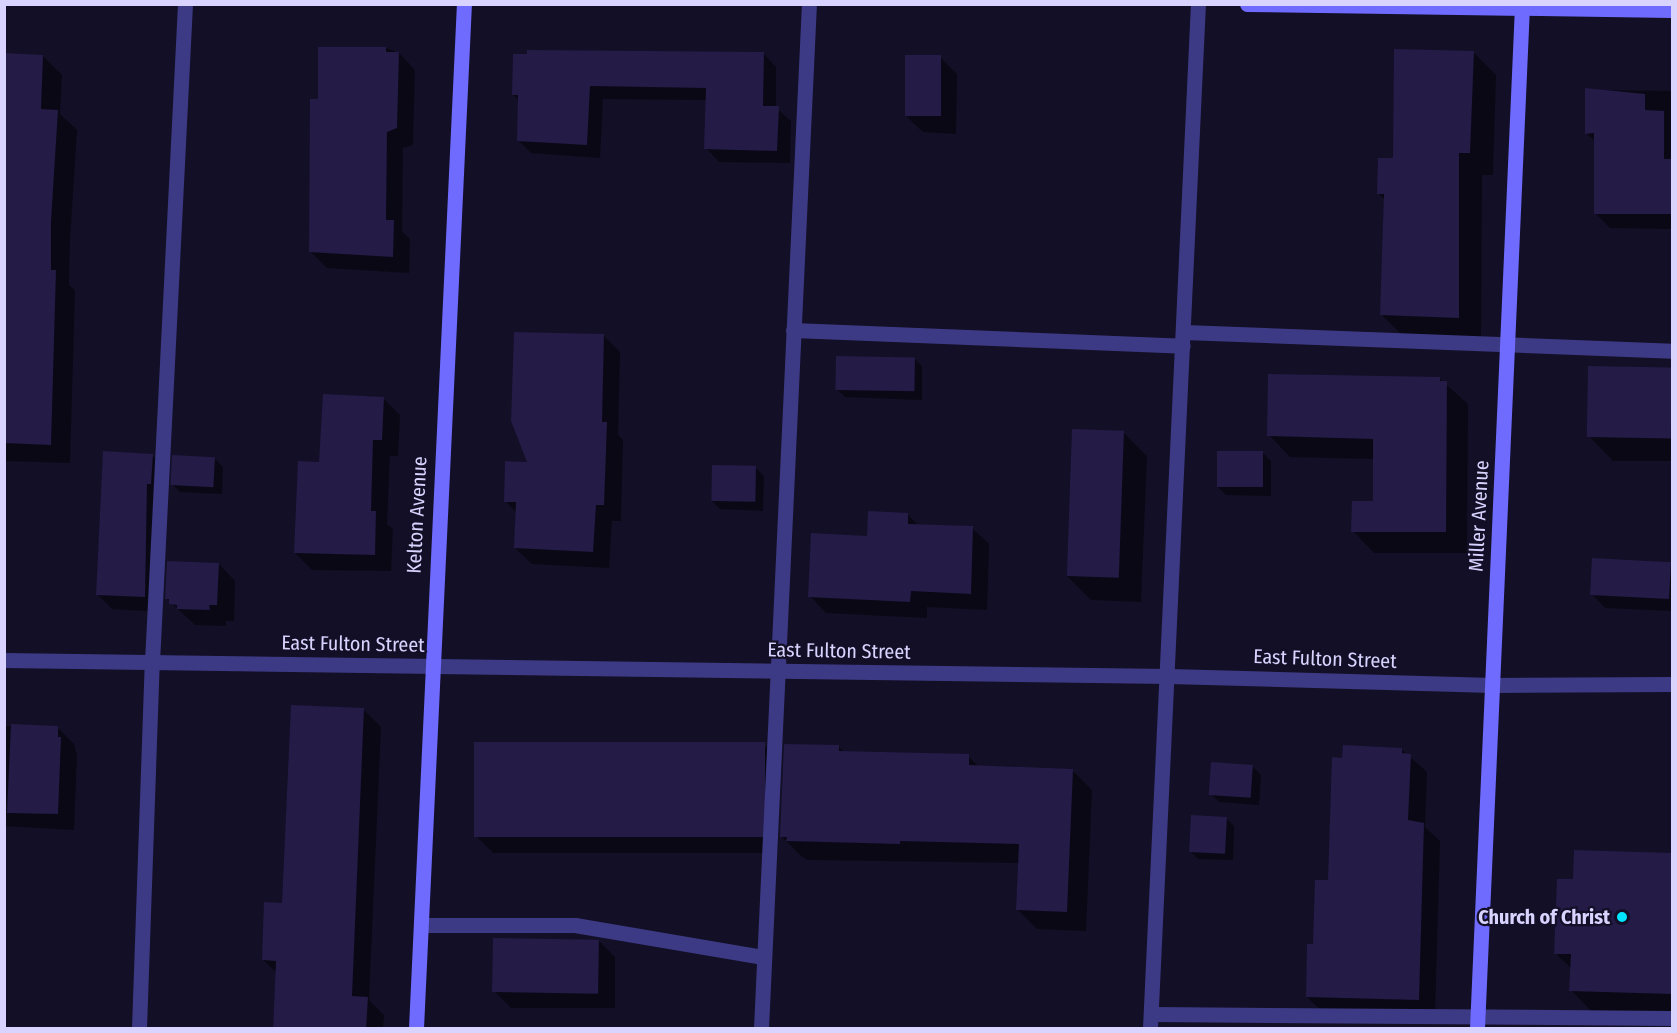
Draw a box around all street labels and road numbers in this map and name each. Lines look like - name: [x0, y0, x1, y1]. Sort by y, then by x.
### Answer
- street label: Kelton Avenue: [402, 456, 432, 574]
- street label: Miller Avenue: [1464, 460, 1494, 572]
- street label: East Fulton Street: [281, 631, 425, 657]
- street label: East Fulton Street: [767, 638, 911, 664]
- street label: East Fulton Street: [1253, 645, 1397, 673]

